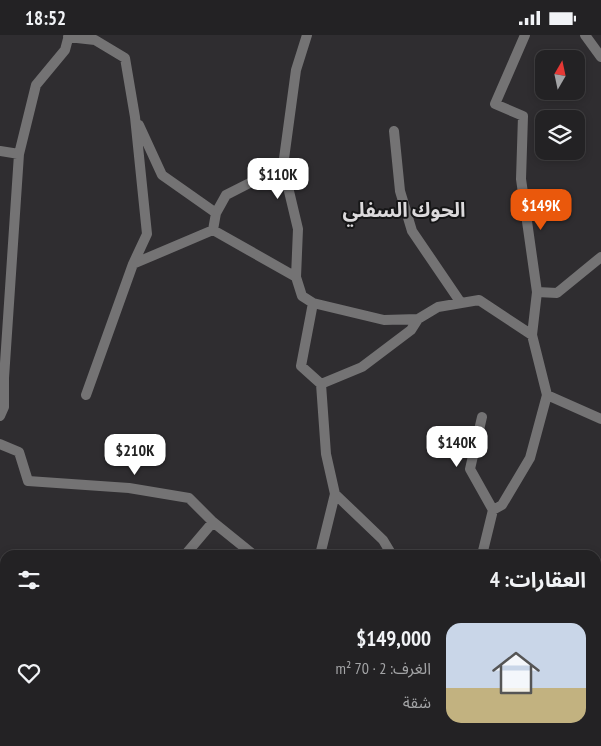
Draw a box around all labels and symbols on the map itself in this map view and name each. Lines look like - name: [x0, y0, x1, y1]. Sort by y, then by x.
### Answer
- north arrow: [535, 50, 585, 100]
- pin: $110K: [243, 157, 313, 200]
- pin: $149K: [506, 189, 576, 231]
- district label: الحوك السفلي: [343, 197, 465, 227]
- pin: $140K: [422, 425, 492, 468]
- pin: $210K: [100, 433, 170, 476]

